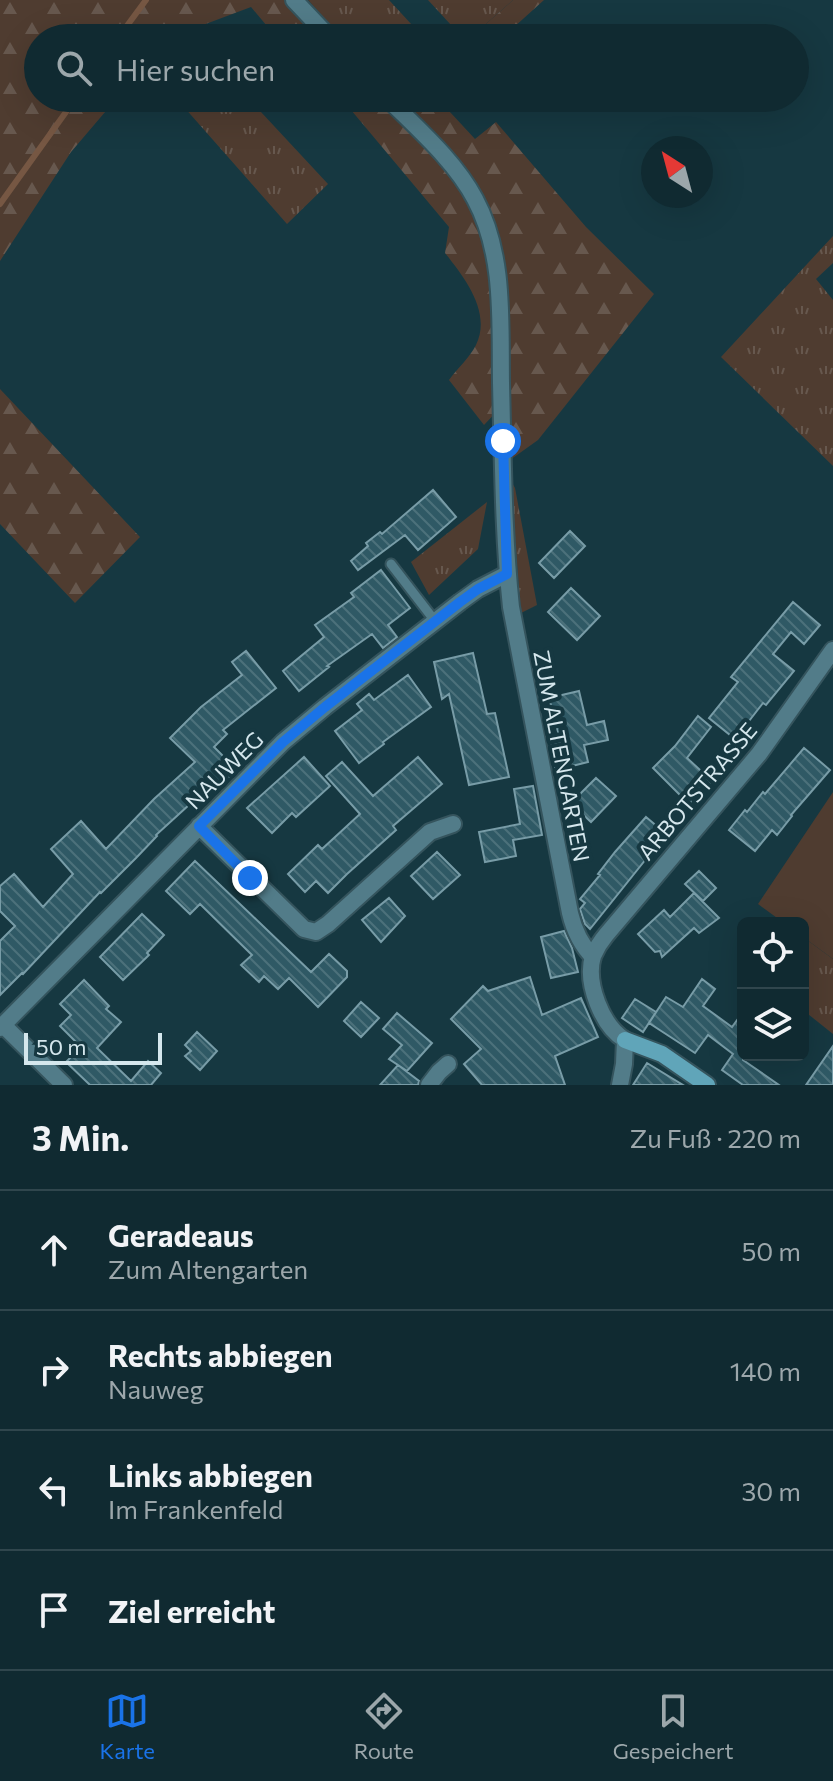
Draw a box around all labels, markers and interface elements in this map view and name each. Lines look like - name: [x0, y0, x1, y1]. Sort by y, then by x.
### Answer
- search box: [24, 24, 809, 112]
- icon: search: [52, 46, 96, 90]
- text: Hier suchen: [116, 50, 275, 87]
- north arrow: [641, 136, 713, 208]
- route start: [485, 423, 521, 459]
- street label: ZUM ALTENGARTEN: [528, 648, 596, 864]
- street label: ARBOTSTRASSE: [632, 717, 762, 865]
- street label: NAUWEG: [180, 726, 268, 814]
- route end: [232, 860, 268, 896]
- map controls: [737, 917, 809, 1061]
- button: locate: [737, 917, 809, 989]
- button: layers: [737, 989, 809, 1061]
- scale bar: [24, 1029, 162, 1065]
- text: 50 m: [36, 1033, 86, 1060]
- text: 3 Min.: [32, 1116, 129, 1158]
- text: Zu Fuß · 220 m: [630, 1122, 801, 1153]
- text: Geradeaus: [108, 1216, 254, 1253]
- icon: ahead: [32, 1228, 76, 1272]
- text: 50 m: [741, 1235, 801, 1266]
- text: Zum Altengarten: [108, 1253, 308, 1284]
- text: Rechts abbiegen: [108, 1336, 333, 1373]
- icon: right: [32, 1348, 76, 1392]
- text: 140 m: [730, 1355, 801, 1386]
- text: Nauweg: [108, 1373, 204, 1404]
- text: Links abbiegen: [108, 1456, 313, 1493]
- icon: left: [32, 1468, 76, 1512]
- text: 30 m: [742, 1475, 801, 1506]
- text: Im Frankenfeld: [108, 1493, 283, 1524]
- icon: arrive: [32, 1588, 76, 1632]
- text: Ziel erreicht: [108, 1592, 276, 1629]
- tab: Karte: [99, 1689, 155, 1764]
- tab: Route: [354, 1689, 414, 1764]
- tab: Gespeichert: [613, 1689, 734, 1764]

